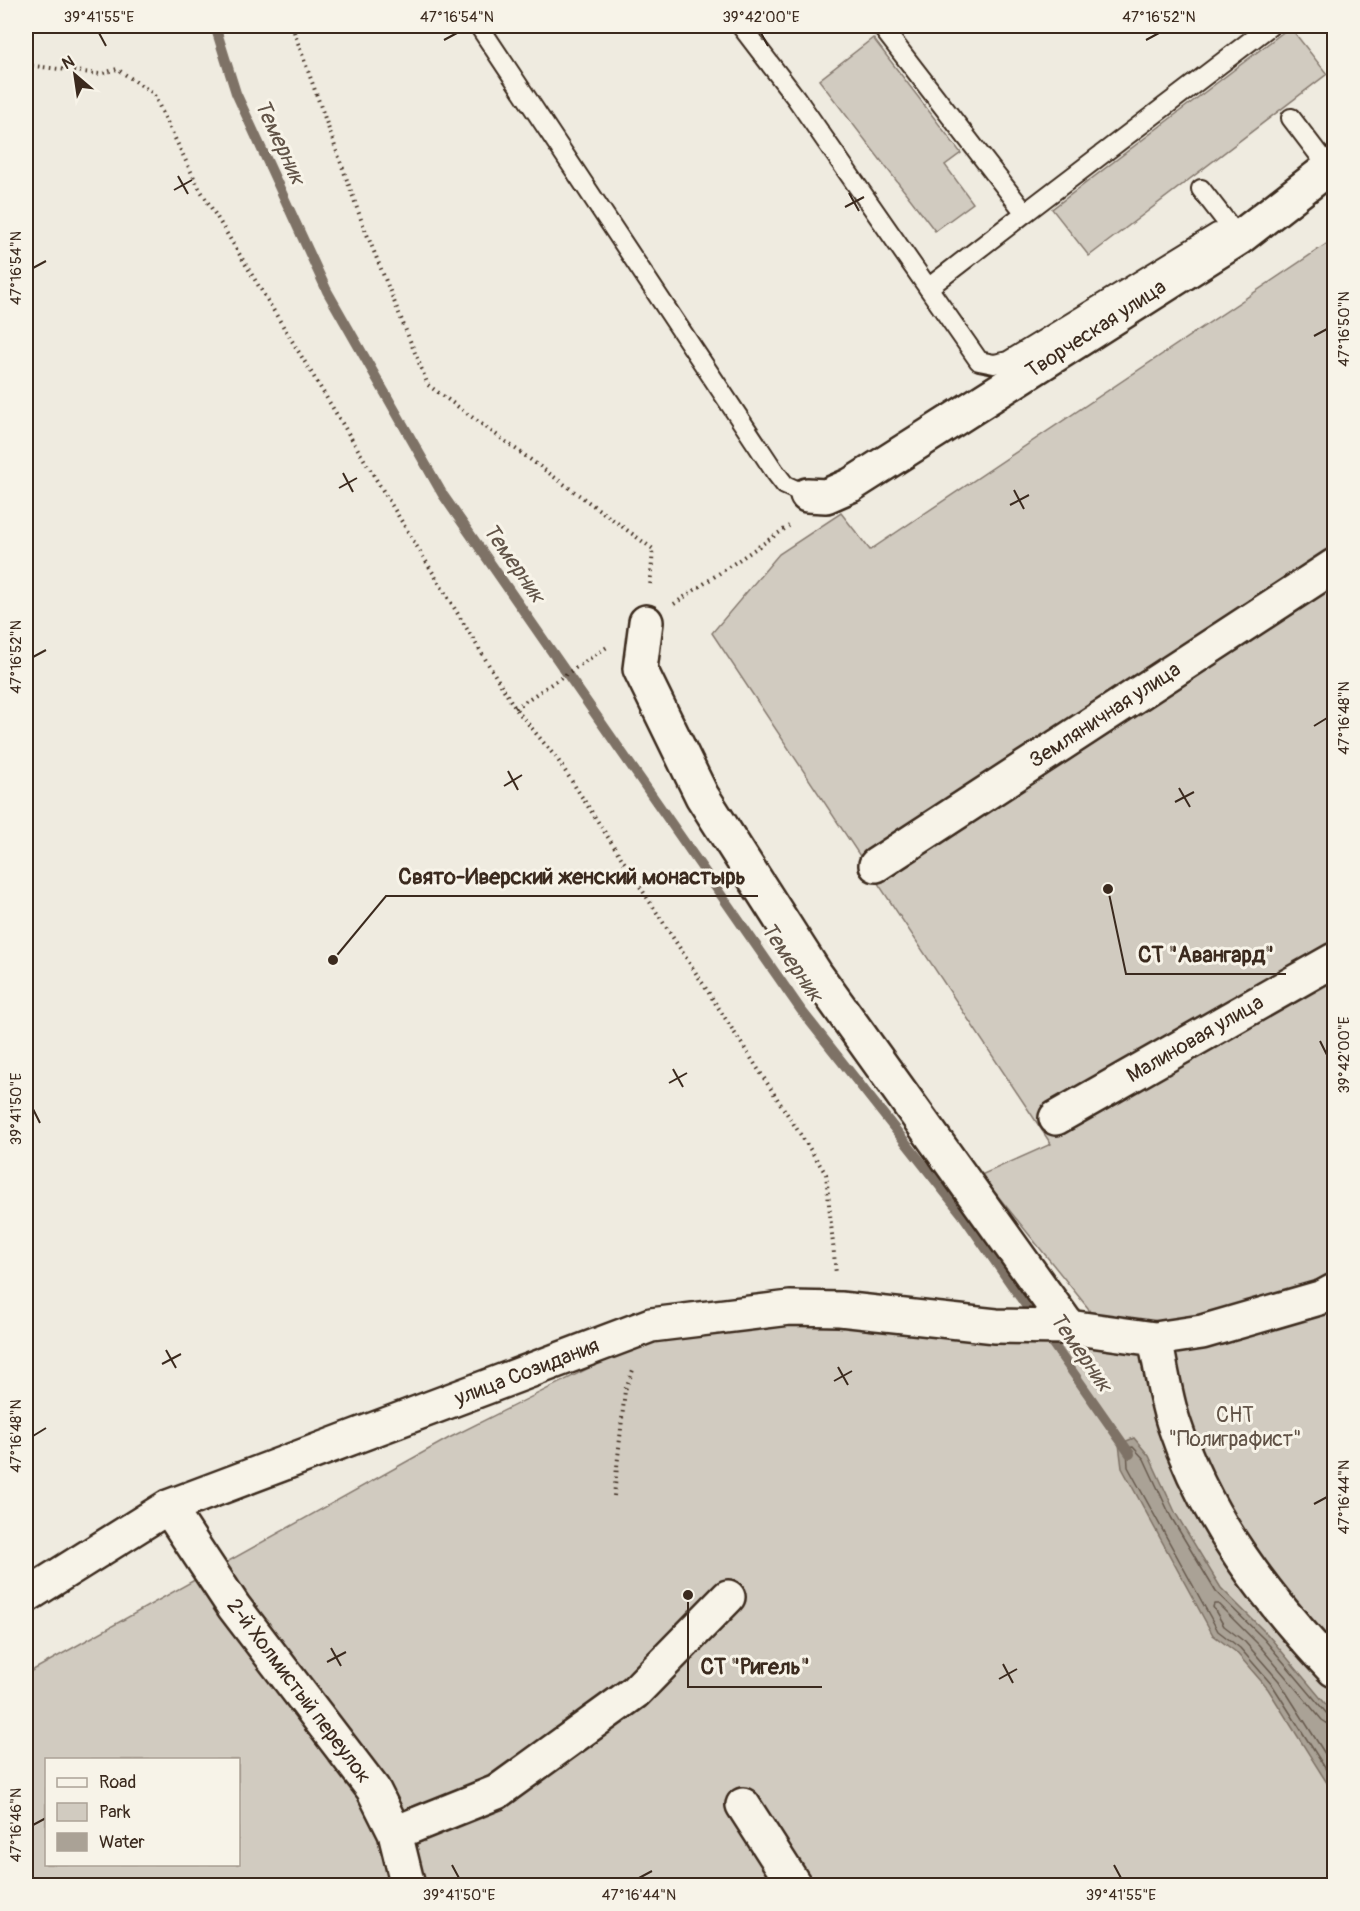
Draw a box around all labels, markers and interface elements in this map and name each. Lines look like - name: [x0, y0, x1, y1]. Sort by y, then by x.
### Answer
- text: 39°41'55"E: [64, 8, 134, 27]
- text: 47°16'54"N: [420, 8, 494, 27]
- text: 39°42'00"E: [722, 8, 800, 27]
- text: 47°16'52"N: [1122, 8, 1196, 27]
- north arrow: [45, 45, 105, 105]
- text: N: [59, 51, 78, 74]
- water label: Темерник: [248, 95, 313, 192]
- text: 47°16'54"N: [7, 231, 26, 305]
- street label: Творческая улица: [1021, 274, 1171, 384]
- text: 47°16'50"N: [1335, 291, 1354, 367]
- water label: Темерник: [476, 518, 553, 610]
- text: 47°16'52"N: [7, 620, 26, 694]
- street label: Земляничная улица: [1024, 656, 1186, 774]
- text: 47°16'48"N: [1335, 681, 1354, 755]
- callout: Свято-Иверский женский монастырь: [386, 856, 758, 896]
- text: Свято-Иверский женский монастырь: [398, 863, 746, 891]
- water label: Темерник: [754, 917, 831, 1009]
- callout: СТ "Авангард": [1126, 934, 1286, 974]
- text: СТ "Авангард": [1138, 941, 1274, 969]
- street label: Малиновая улица: [1122, 989, 1268, 1089]
- text: 39°42'00"E: [1335, 1016, 1354, 1094]
- text: 39°41'50"E: [7, 1073, 26, 1145]
- water label: Темерник: [1043, 1307, 1120, 1399]
- street label: улица Созидания: [450, 1332, 603, 1412]
- text: 47°16'48"N: [7, 1399, 26, 1473]
- park label: СНТ "Полиграфист": [1168, 1402, 1302, 1453]
- text: 47°16'44"N: [1335, 1460, 1354, 1534]
- street label: 2-й Холмистый переулок: [221, 1593, 377, 1789]
- callout: СТ "Ригель": [688, 1647, 822, 1687]
- text: СТ "Ригель": [700, 1653, 810, 1681]
- legend: [45, 1758, 240, 1866]
- text: Road: [99, 1771, 136, 1794]
- text: 47°16'46"N: [7, 1788, 26, 1862]
- text: Park: [99, 1801, 131, 1824]
- text: Water: [99, 1831, 145, 1854]
- text: 39°41'50"E: [423, 1886, 495, 1905]
- text: 47°16'44"N: [602, 1886, 676, 1905]
- text: 39°41'55"E: [1086, 1886, 1156, 1905]

